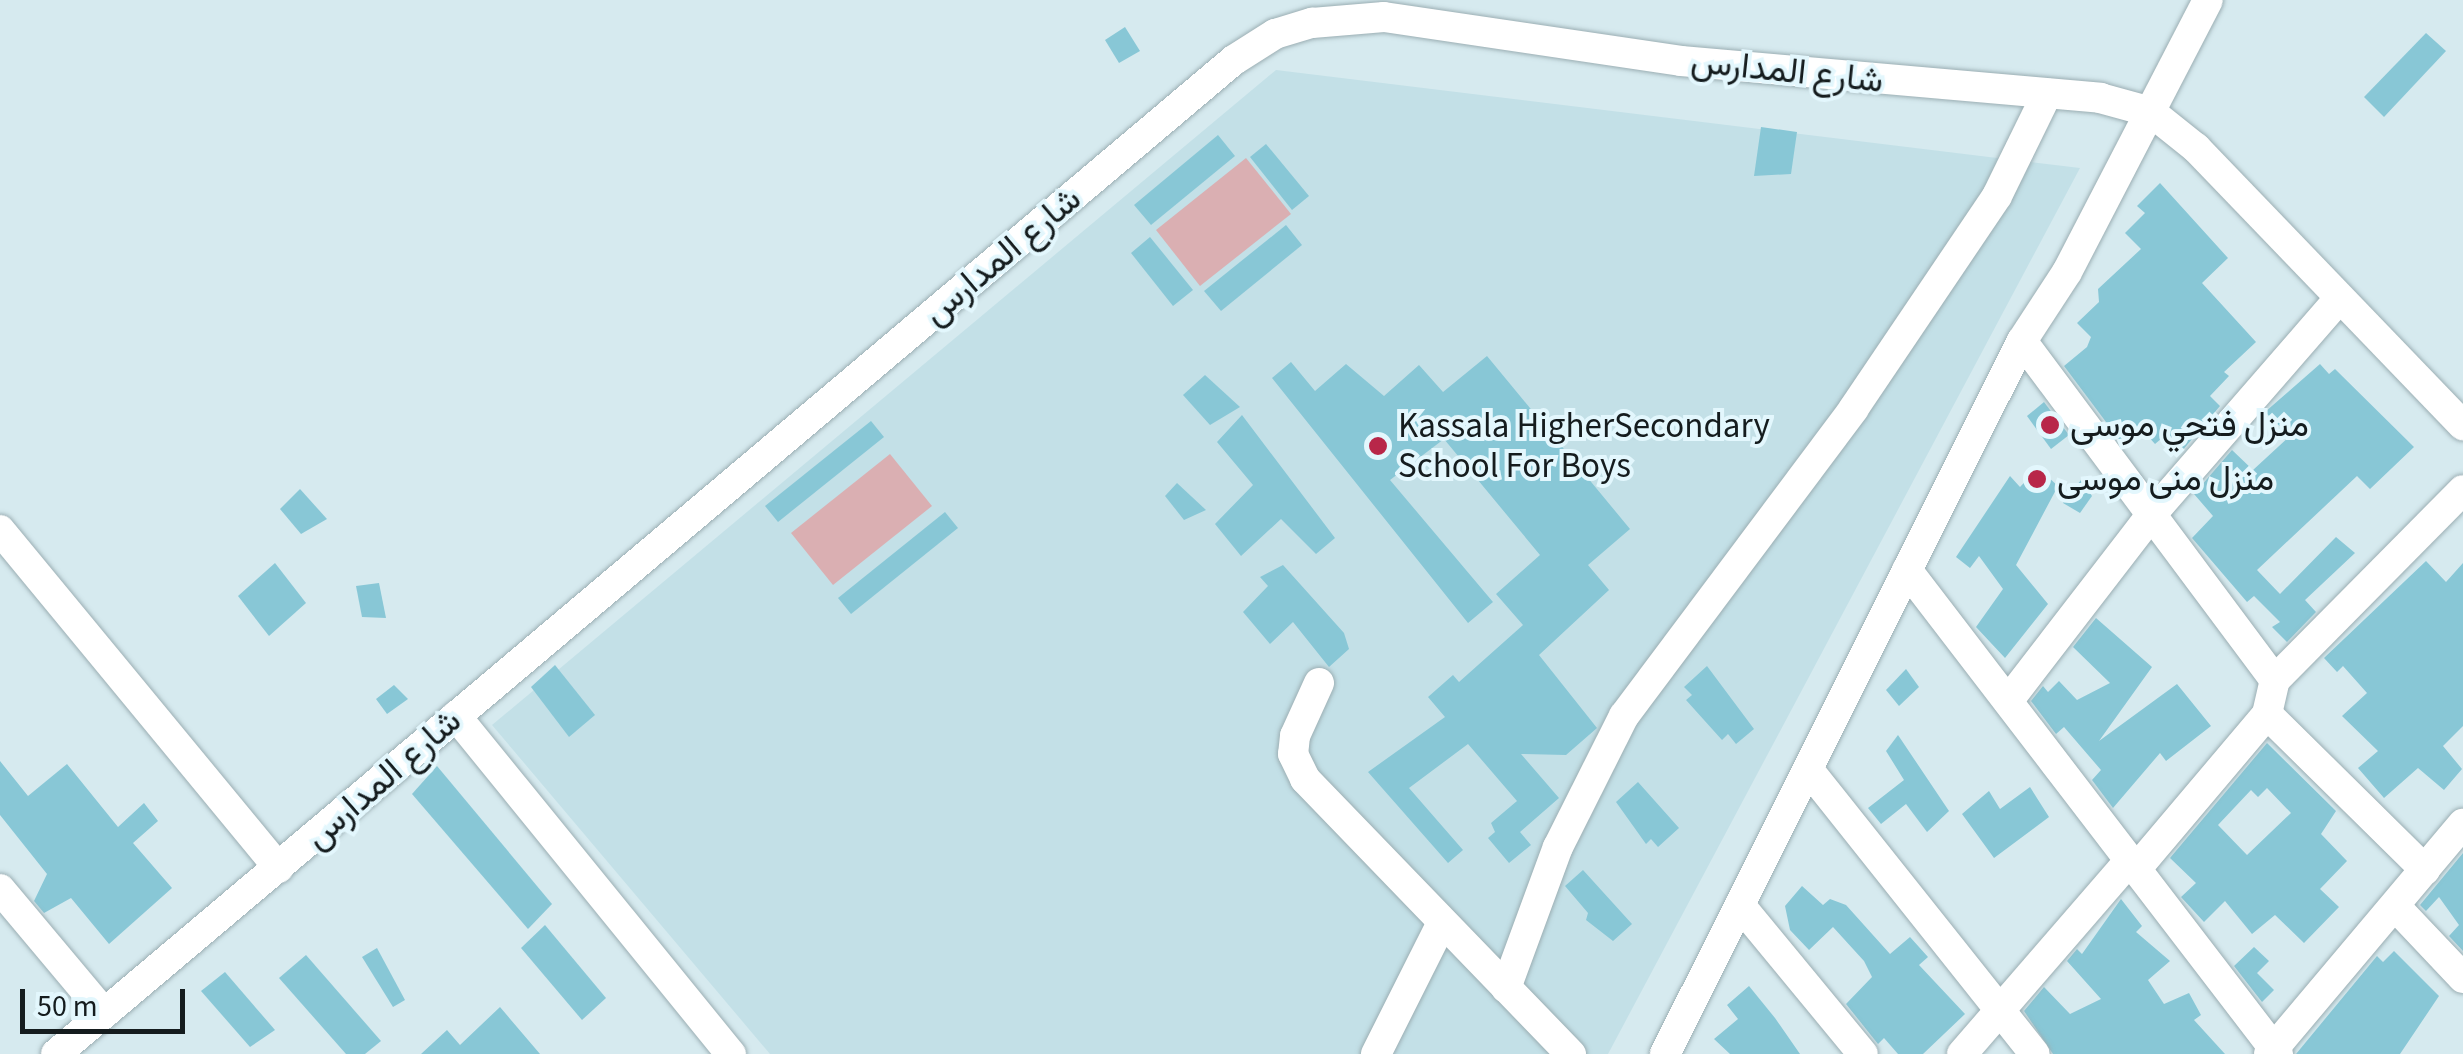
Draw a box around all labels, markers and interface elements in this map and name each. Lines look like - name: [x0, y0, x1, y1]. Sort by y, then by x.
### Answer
- street label: شارع المدارس: [1689, 40, 1885, 102]
- street label: شارع المدارس: [915, 178, 1089, 334]
- place label: منزل فتحي موسى: [2070, 404, 2309, 446]
- place label: Kassala HigherSecondary School For Boys: [1398, 405, 1770, 487]
- marker: منزل فتحي موسى: [2039, 414, 2061, 436]
- marker: Kassala HigherSecondary School For Boys: [1367, 435, 1389, 457]
- place label: منزل منى موسى: [2057, 458, 2274, 500]
- marker: منزل منى موسى: [2026, 468, 2048, 490]
- street label: شارع المدارس: [296, 700, 470, 858]
- scale bar: [25, 969, 190, 1031]
- text: 50 m: [37, 985, 98, 1028]

